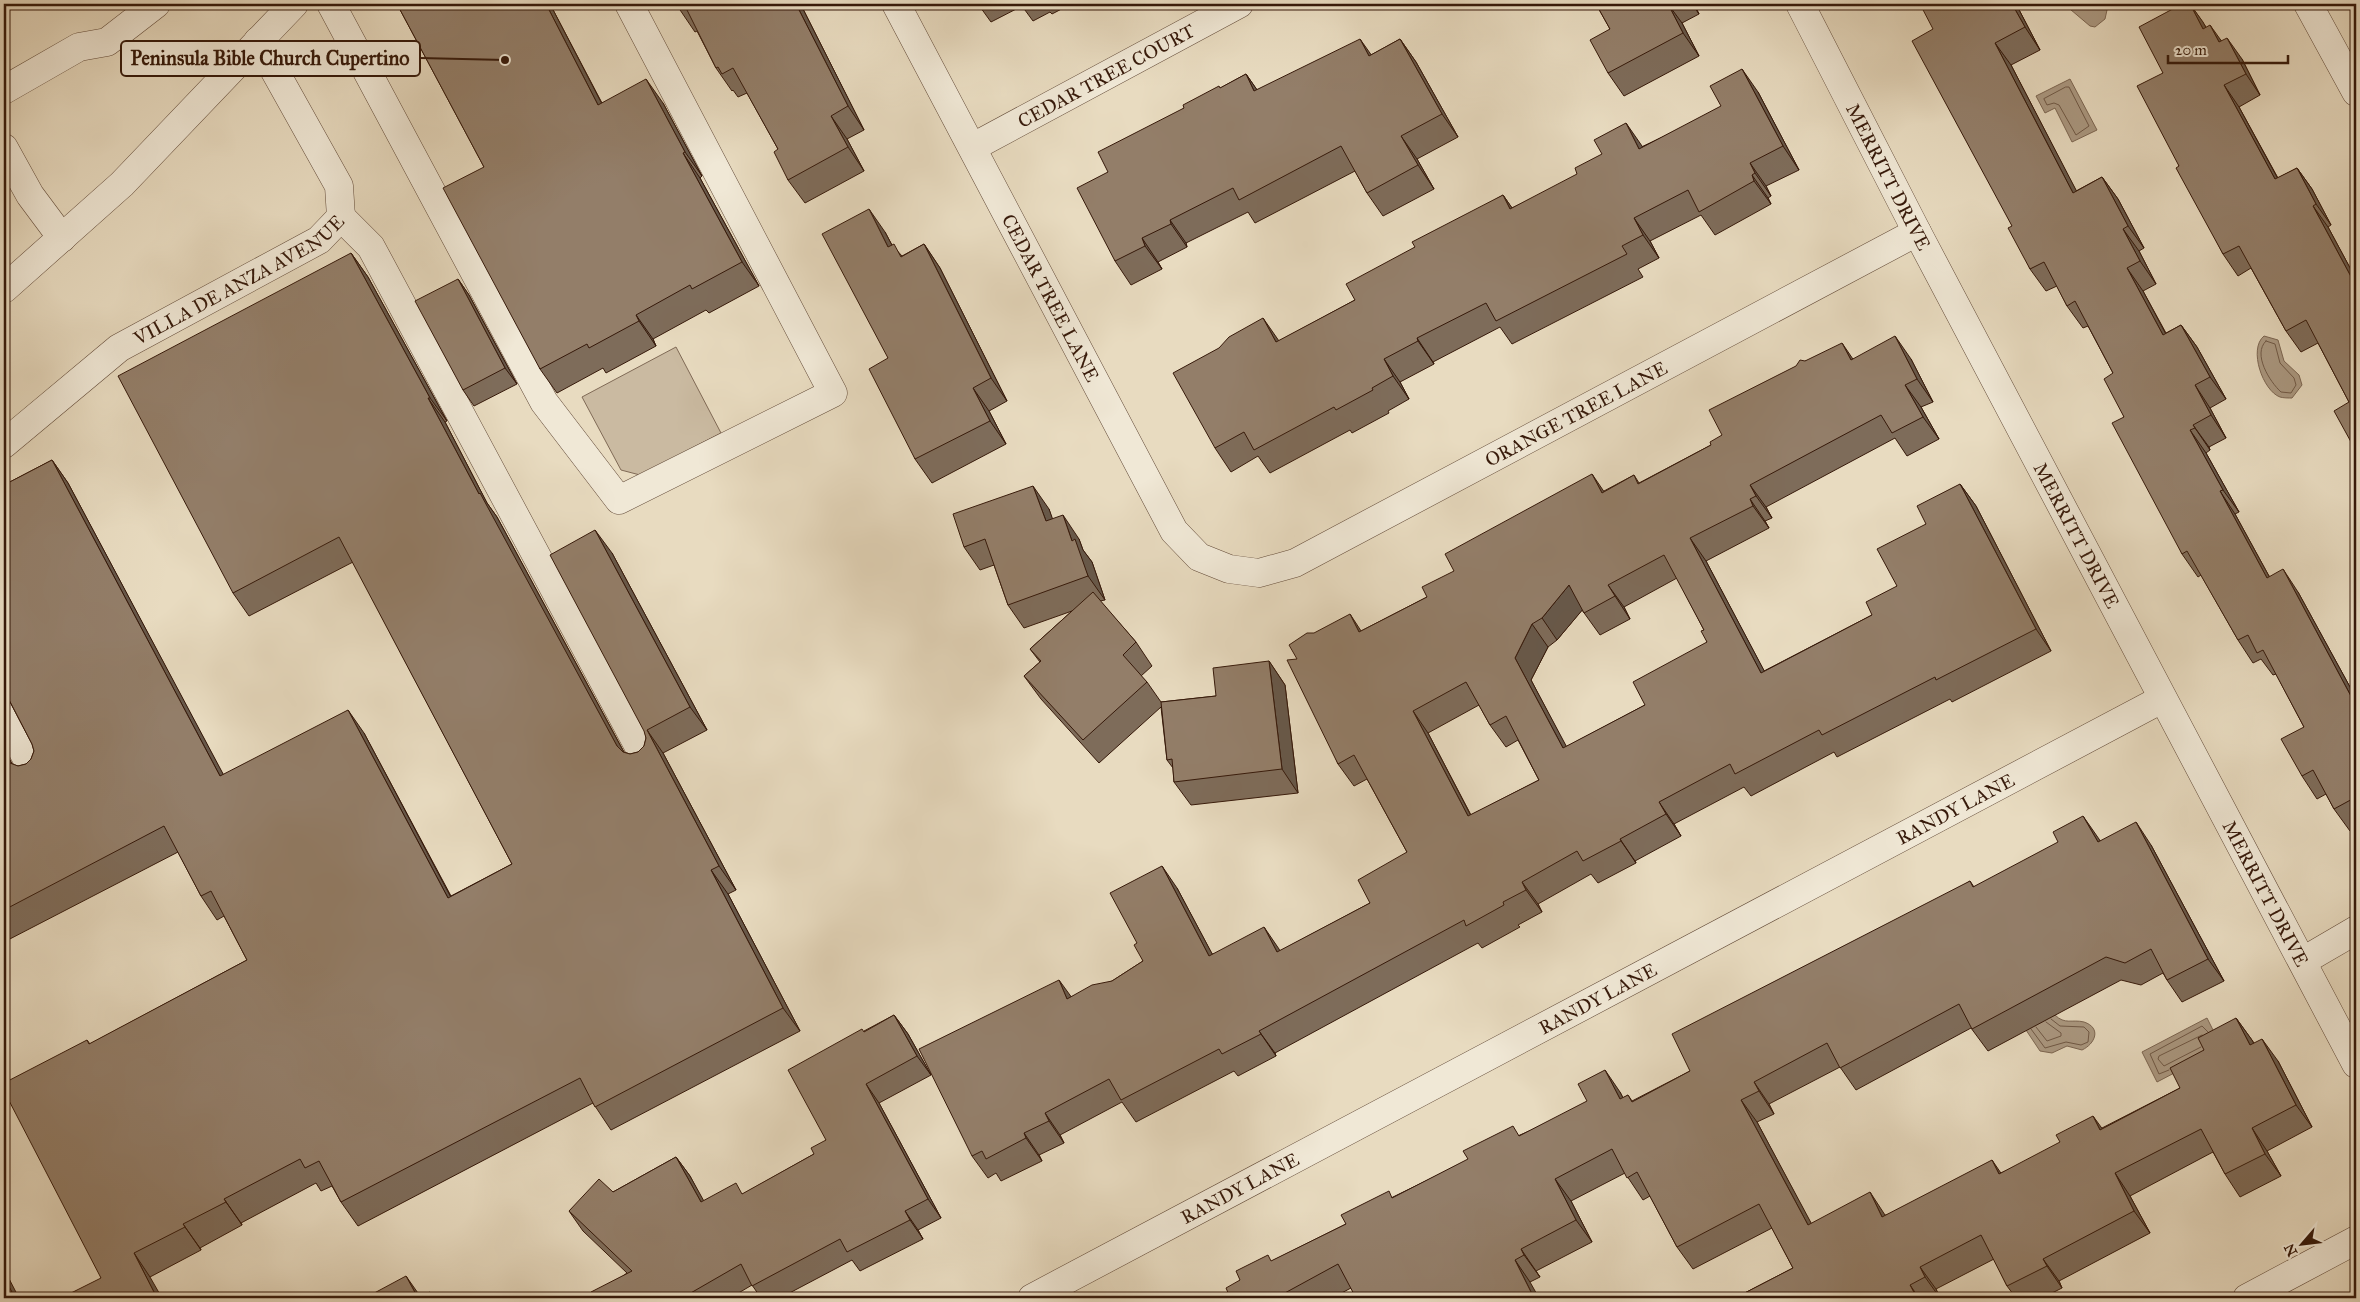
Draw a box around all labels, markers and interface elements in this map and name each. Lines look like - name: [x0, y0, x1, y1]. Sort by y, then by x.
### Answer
- street label: CEDAR TREE COURT: [1014, 19, 1198, 132]
- scale bar: [2168, 32, 2288, 64]
- callout: Peninsula Bible Church Cupertino: [121, 41, 420, 76]
- text: 20 m: [2175, 41, 2207, 59]
- text: Peninsula Bible Church Cupertino: [130, 46, 410, 71]
- street label: MERRITT DRIVE: [1841, 99, 1936, 254]
- street label: VILLA DE ANZA AVENUE: [129, 209, 349, 350]
- street label: CEDAR TREE LANE: [997, 210, 1105, 386]
- street label: ORANGE TREE LANE: [1481, 356, 1671, 471]
- street label: MERRITT DRIVE: [2029, 458, 2125, 612]
- street label: RANDY LANE: [1892, 768, 2019, 849]
- street label: MERRITT DRIVE: [2218, 816, 2314, 971]
- street label: RANDY LANE: [1535, 957, 1661, 1039]
- street label: RANDY LANE: [1177, 1147, 1303, 1229]
- north arrow: [2278, 1220, 2328, 1270]
- text: N: [2281, 1241, 2301, 1259]

